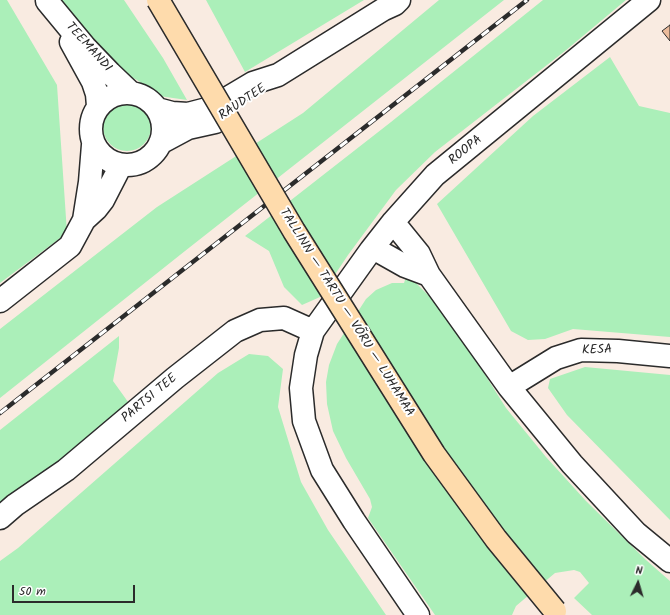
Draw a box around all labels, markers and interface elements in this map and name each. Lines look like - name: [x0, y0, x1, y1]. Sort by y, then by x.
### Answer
- street label: TEEMANDI: [62, 20, 114, 76]
- street label: RAUDTEE: [216, 81, 270, 125]
- street label: ROOPA: [446, 133, 486, 169]
- street label: TALLINN — TARTU — VÕRU — LUHAMAA: [275, 206, 417, 420]
- street label: KESA: [582, 343, 612, 359]
- street label: PARTSI TEE: [119, 371, 181, 427]
- text: N: [635, 562, 643, 580]
- north arrow: [618, 563, 658, 603]
- scale bar: [14, 577, 137, 603]
- text: 50 m: [19, 582, 46, 601]

